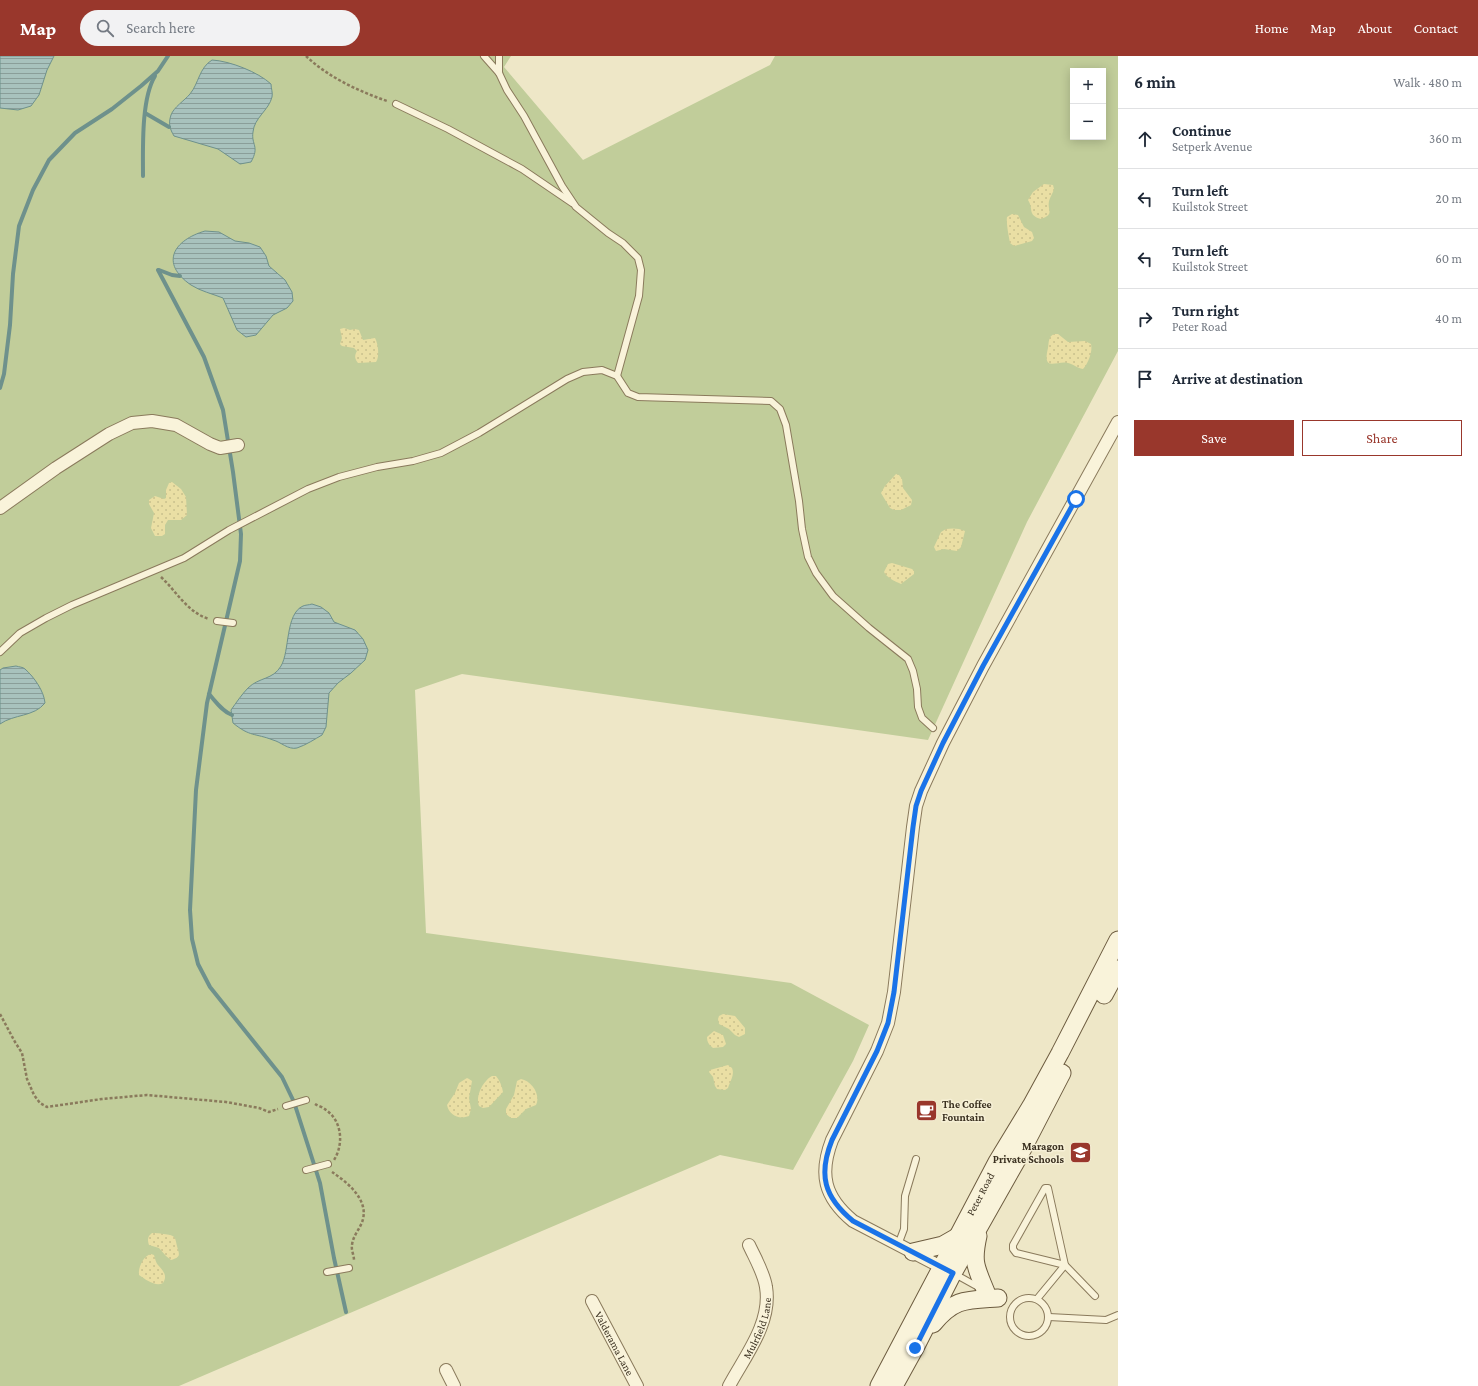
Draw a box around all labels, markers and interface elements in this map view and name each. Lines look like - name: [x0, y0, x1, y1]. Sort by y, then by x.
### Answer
- search box: [80, 10, 360, 46]
- icon: search: [94, 17, 116, 39]
- text: Map: [20, 18, 56, 39]
- text: Search here: [126, 20, 195, 36]
- text: Home: [1255, 20, 1288, 36]
- text: Map: [1310, 20, 1336, 36]
- text: About: [1358, 20, 1392, 36]
- text: Contact: [1414, 20, 1458, 36]
- map controls: [1070, 68, 1106, 140]
- button: +: [1070, 68, 1106, 104]
- text: 6 min: [1134, 73, 1176, 92]
- text: Walk · 480 m: [1393, 75, 1462, 90]
- button: −: [1070, 104, 1106, 140]
- text: Continue: [1172, 123, 1231, 139]
- icon: ahead: [1134, 128, 1156, 150]
- text: 360 m: [1429, 131, 1462, 146]
- text: Setperk Avenue: [1172, 139, 1252, 154]
- text: Turn left: [1172, 183, 1228, 199]
- icon: left: [1134, 188, 1156, 210]
- text: 20 m: [1436, 191, 1462, 206]
- text: Kuilstok Street: [1172, 199, 1248, 214]
- text: Turn left: [1172, 243, 1228, 259]
- icon: left: [1134, 248, 1156, 270]
- text: 60 m: [1435, 251, 1462, 266]
- text: Kuilstok Street: [1172, 259, 1248, 274]
- text: Turn right: [1172, 303, 1239, 319]
- icon: right: [1134, 308, 1156, 330]
- text: 40 m: [1435, 311, 1462, 326]
- text: Peter Road: [1172, 319, 1227, 334]
- icon: arrive: [1134, 368, 1156, 390]
- text: Arrive at destination: [1172, 371, 1303, 387]
- button: Save: [1134, 420, 1294, 456]
- button: Share: [1302, 420, 1462, 456]
- route start: [1067, 490, 1085, 508]
- cafe icon: The Coffee Fountain: [913, 1097, 939, 1123]
- place label: The Coffee Fountain: [942, 1098, 992, 1123]
- school or university icon: Maragon Private Schools: [1067, 1139, 1093, 1165]
- place label: Maragon Private Schools: [993, 1140, 1065, 1165]
- street label: Peter Road: [964, 1170, 996, 1218]
- street label: Mulrfield Lane: [740, 1297, 773, 1361]
- street label: Valderama Lane: [593, 1309, 636, 1378]
- route end: [906, 1339, 924, 1357]

